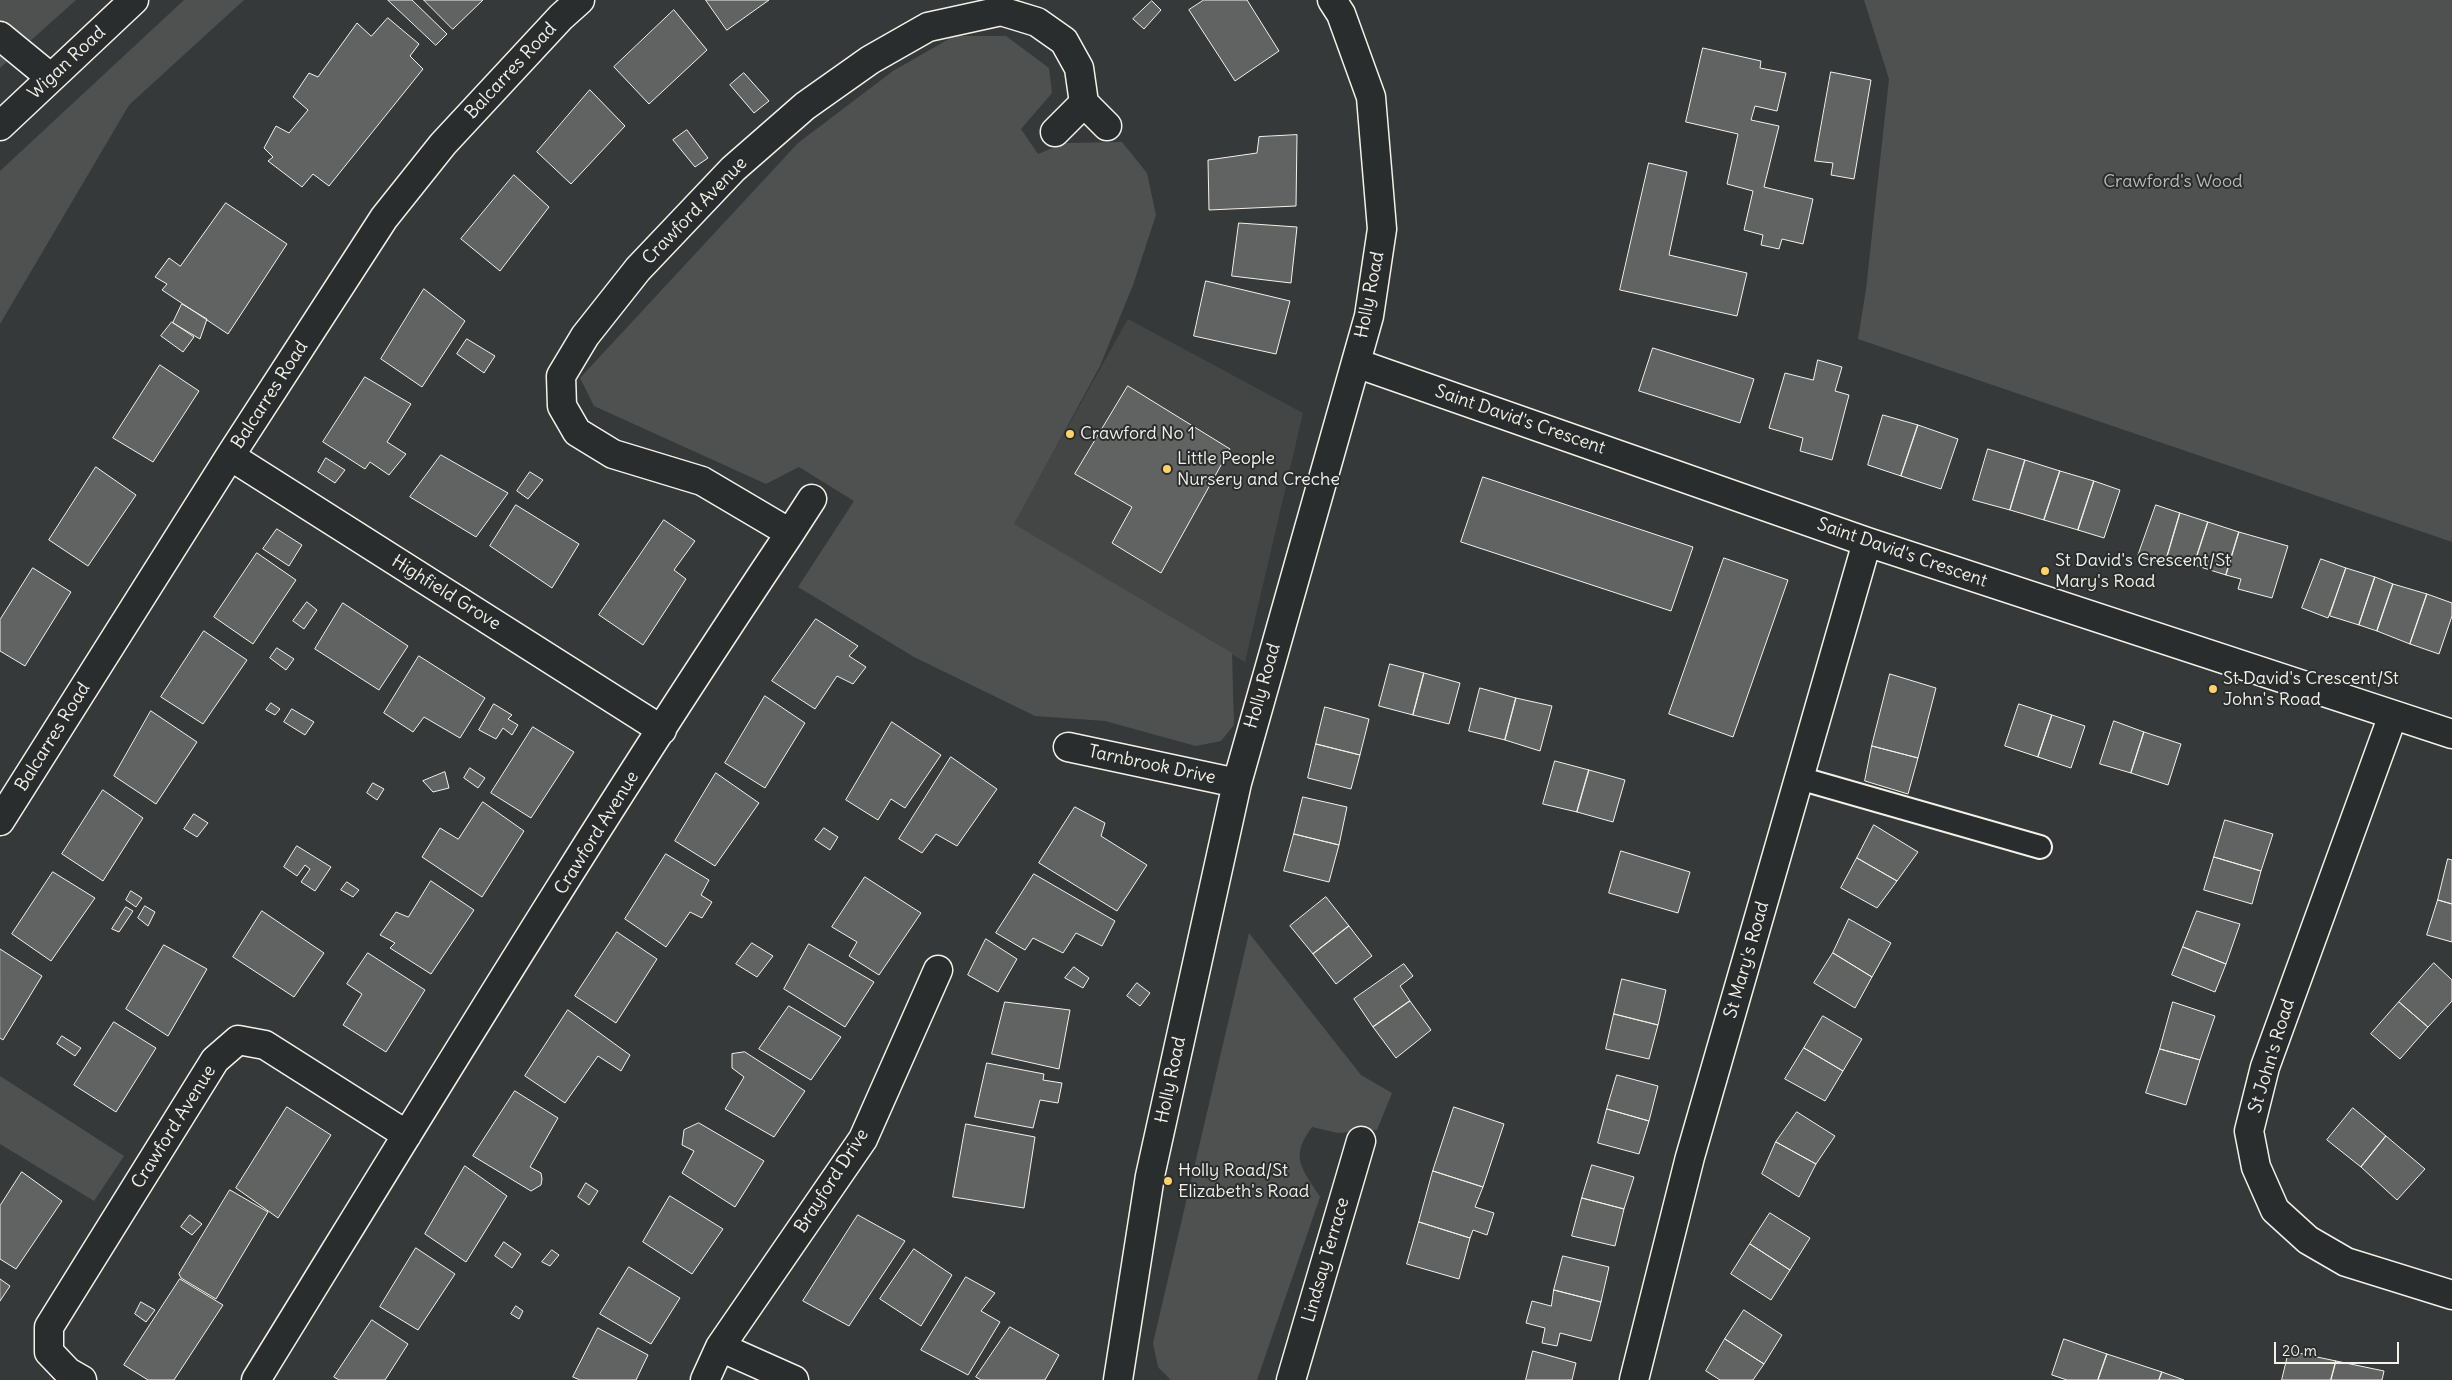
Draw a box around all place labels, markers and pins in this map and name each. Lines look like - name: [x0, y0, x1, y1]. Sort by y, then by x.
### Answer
- place label: Crawford No 1: [1080, 423, 1195, 445]
- marker: Crawford No 1: [1064, 428, 1076, 440]
- place label: Little People Nursery and Creche: [1177, 448, 1340, 490]
- marker: Little People Nursery and Creche: [1161, 463, 1173, 475]
- place label: St David's Crescent/St Mary's Road: [2055, 550, 2231, 592]
- marker: St David's Crescent/St Mary's Road: [2039, 565, 2051, 577]
- place label: St David's Crescent/St John's Road: [2223, 668, 2399, 711]
- marker: St David's Crescent/St John's Road: [2207, 683, 2219, 695]
- place label: Holly Road/St Elizabeth's Road: [1178, 1160, 1309, 1202]
- marker: Holly Road/St Elizabeth's Road: [1162, 1175, 1174, 1187]

